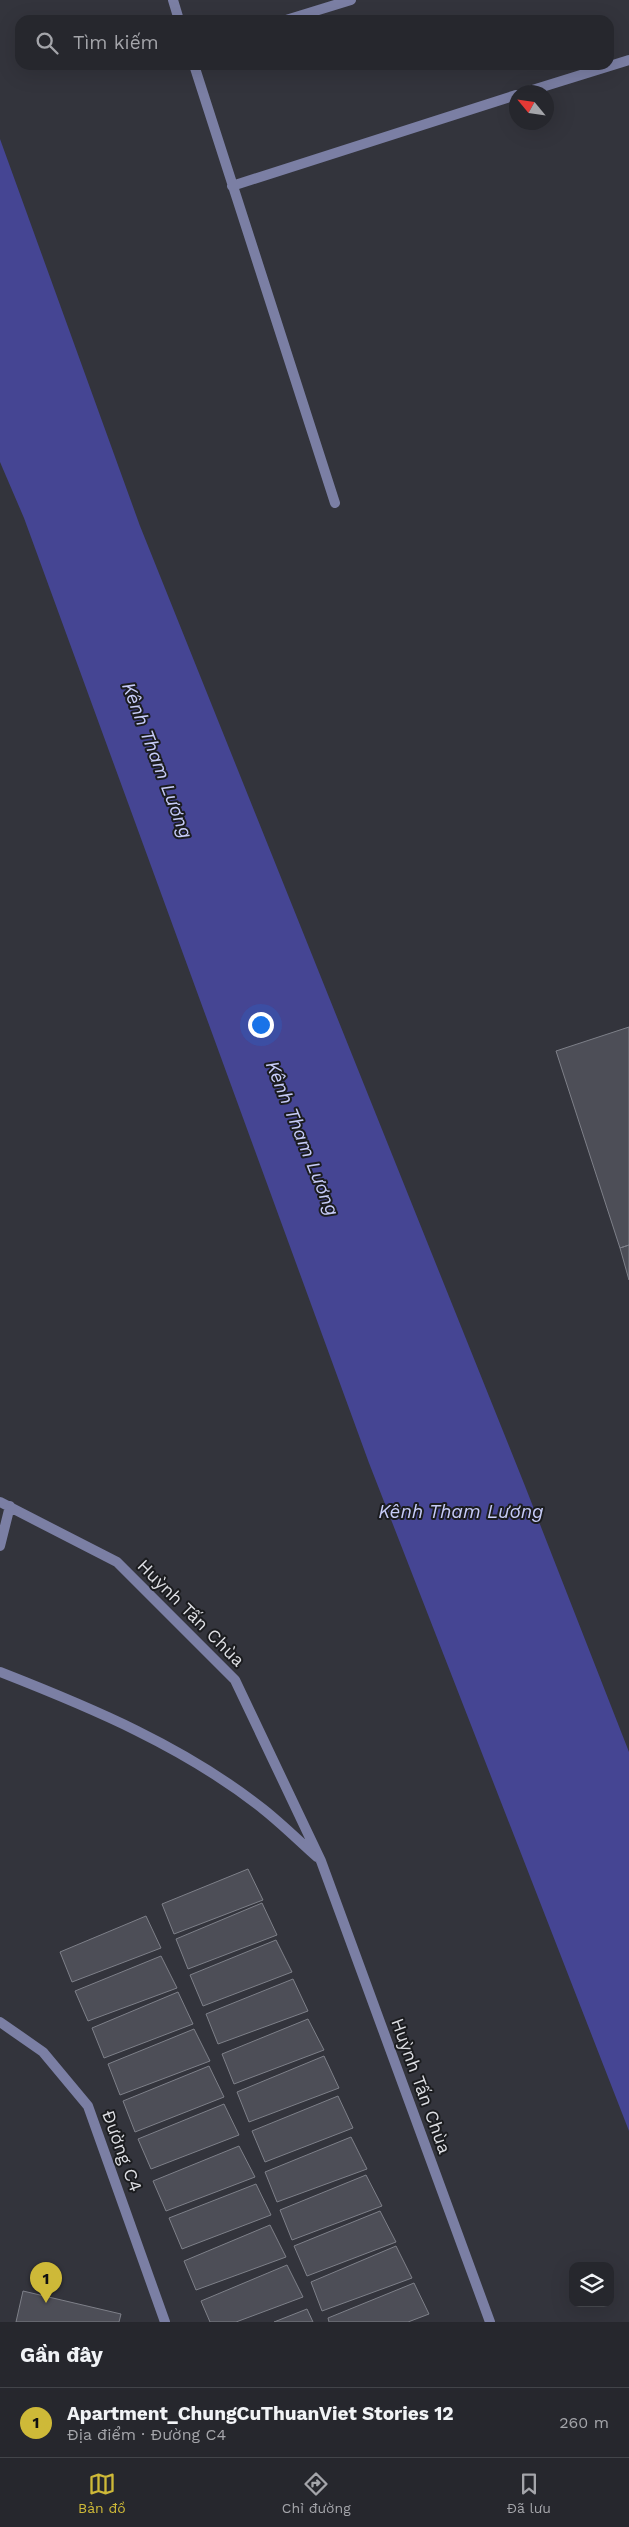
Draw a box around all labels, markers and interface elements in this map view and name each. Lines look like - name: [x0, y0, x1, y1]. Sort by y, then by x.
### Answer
- search box: [15, 15, 614, 70]
- icon: search: [33, 29, 61, 57]
- text: Tìm kiếm: [73, 31, 159, 54]
- north arrow: [509, 85, 554, 130]
- water label: Kênh Tham Lương: [117, 679, 198, 842]
- your location: [248, 1012, 274, 1038]
- water label: Kênh Tham Lương: [261, 1057, 344, 1220]
- water label: Kênh Tham Lương: [378, 1500, 544, 1523]
- street label: Huỳnh Tấn Chùa: [133, 1555, 249, 1671]
- street label: Huỳnh Tấn Chùa: [387, 2015, 456, 2156]
- street label: Đường C4: [98, 2107, 147, 2195]
- pin: 1: [30, 2262, 62, 2303]
- map controls: [569, 2262, 614, 2307]
- button: layers: [569, 2262, 614, 2307]
- text: Gần đây: [20, 2342, 103, 2367]
- text: Apartment_ChungCuThuanViet Stories 12: [67, 2402, 454, 2425]
- text: 1: [33, 2413, 39, 2432]
- text: 260 m: [559, 2413, 609, 2432]
- text: Địa điểm · Đường C4: [67, 2425, 226, 2444]
- tab: Bản đồ: [78, 2470, 126, 2516]
- tab: Chỉ đường: [282, 2470, 351, 2516]
- tab: Đã lưu: [507, 2470, 551, 2516]

